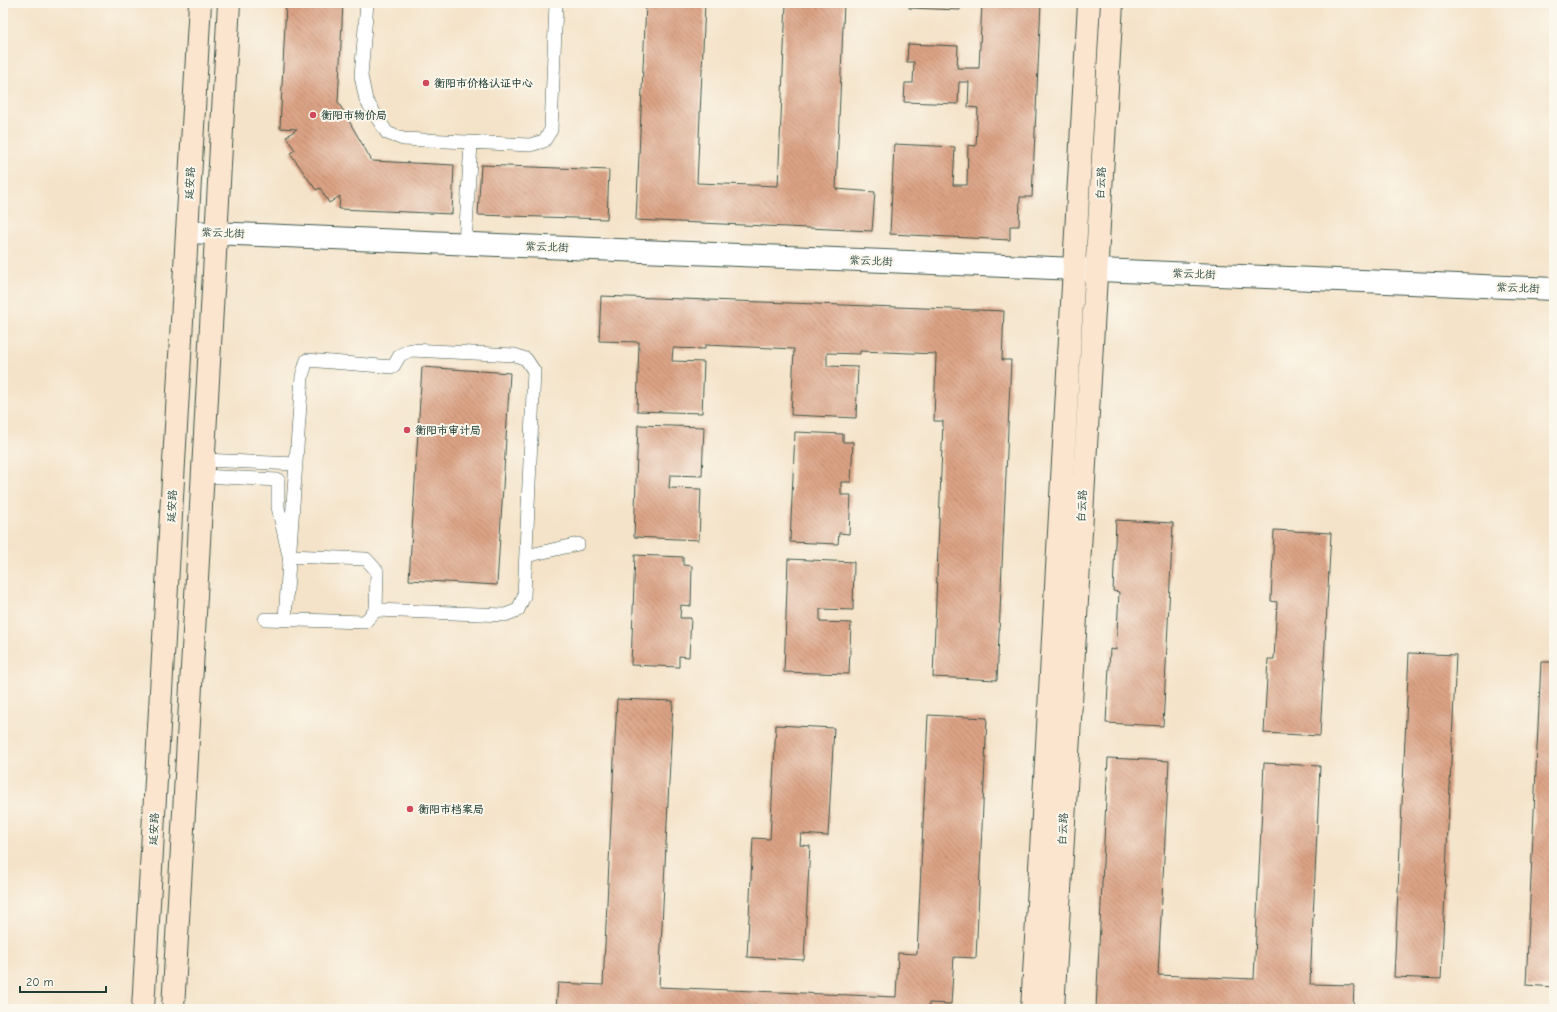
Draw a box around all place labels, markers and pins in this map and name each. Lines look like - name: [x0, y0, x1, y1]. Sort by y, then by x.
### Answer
- place label: 衡阳市价格认证中心: [434, 77, 533, 90]
- marker: 衡阳市价格认证中心: [421, 78, 431, 88]
- place label: 衡阳市物价局: [321, 109, 387, 122]
- marker: 衡阳市物价局: [308, 110, 318, 120]
- place label: 衡阳市审计局: [415, 424, 481, 437]
- marker: 衡阳市审计局: [402, 425, 412, 435]
- place label: 衡阳市档案局: [418, 803, 484, 816]
- marker: 衡阳市档案局: [405, 804, 415, 814]

